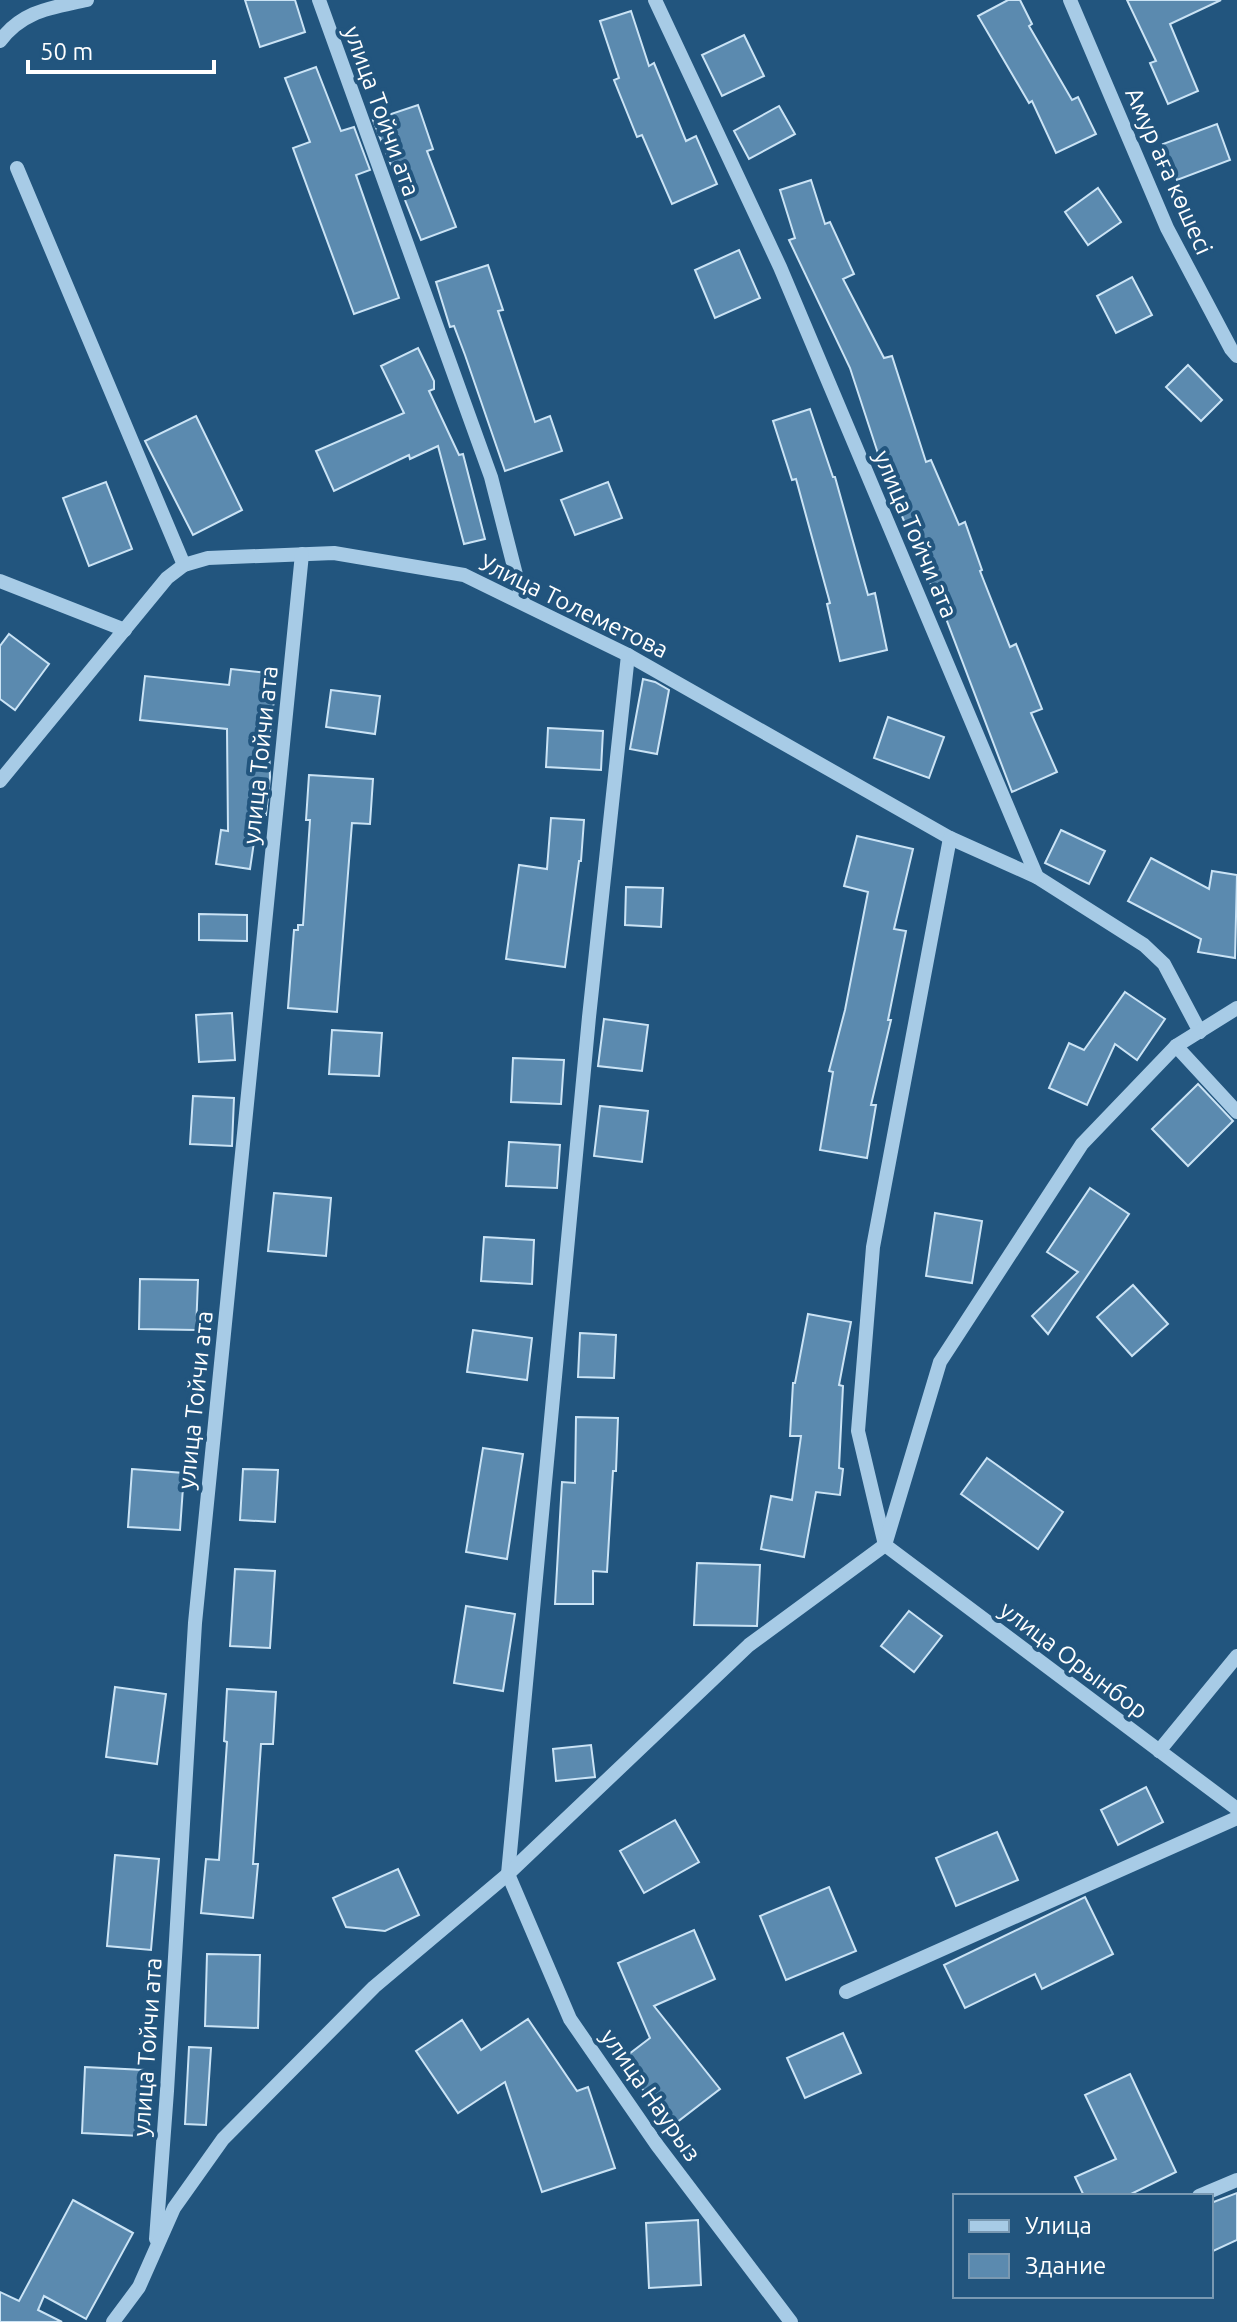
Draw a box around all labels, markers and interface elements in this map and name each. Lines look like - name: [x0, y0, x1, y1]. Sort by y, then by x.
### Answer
- street label: улица Тойчи ата: [339, 22, 425, 200]
- scale bar: [28, 24, 214, 74]
- text: 50 m: [40, 38, 93, 65]
- street label: Амур аға көшесі: [1120, 83, 1218, 259]
- street label: улица Тойчи ата: [869, 446, 963, 622]
- street label: Улица Толеметова: [475, 549, 673, 663]
- street label: улица Тойчи ата: [237, 664, 283, 846]
- street label: улица Тойчи ата: [172, 1309, 218, 1491]
- street label: улица Орынбор: [995, 1596, 1153, 1724]
- street label: улица Тойчи ата: [127, 1957, 167, 2137]
- street label: улица Наурыз: [595, 2024, 707, 2166]
- legend: [953, 2194, 1213, 2298]
- text: Улица: [1025, 2212, 1092, 2239]
- text: Здание: [1025, 2252, 1106, 2279]

